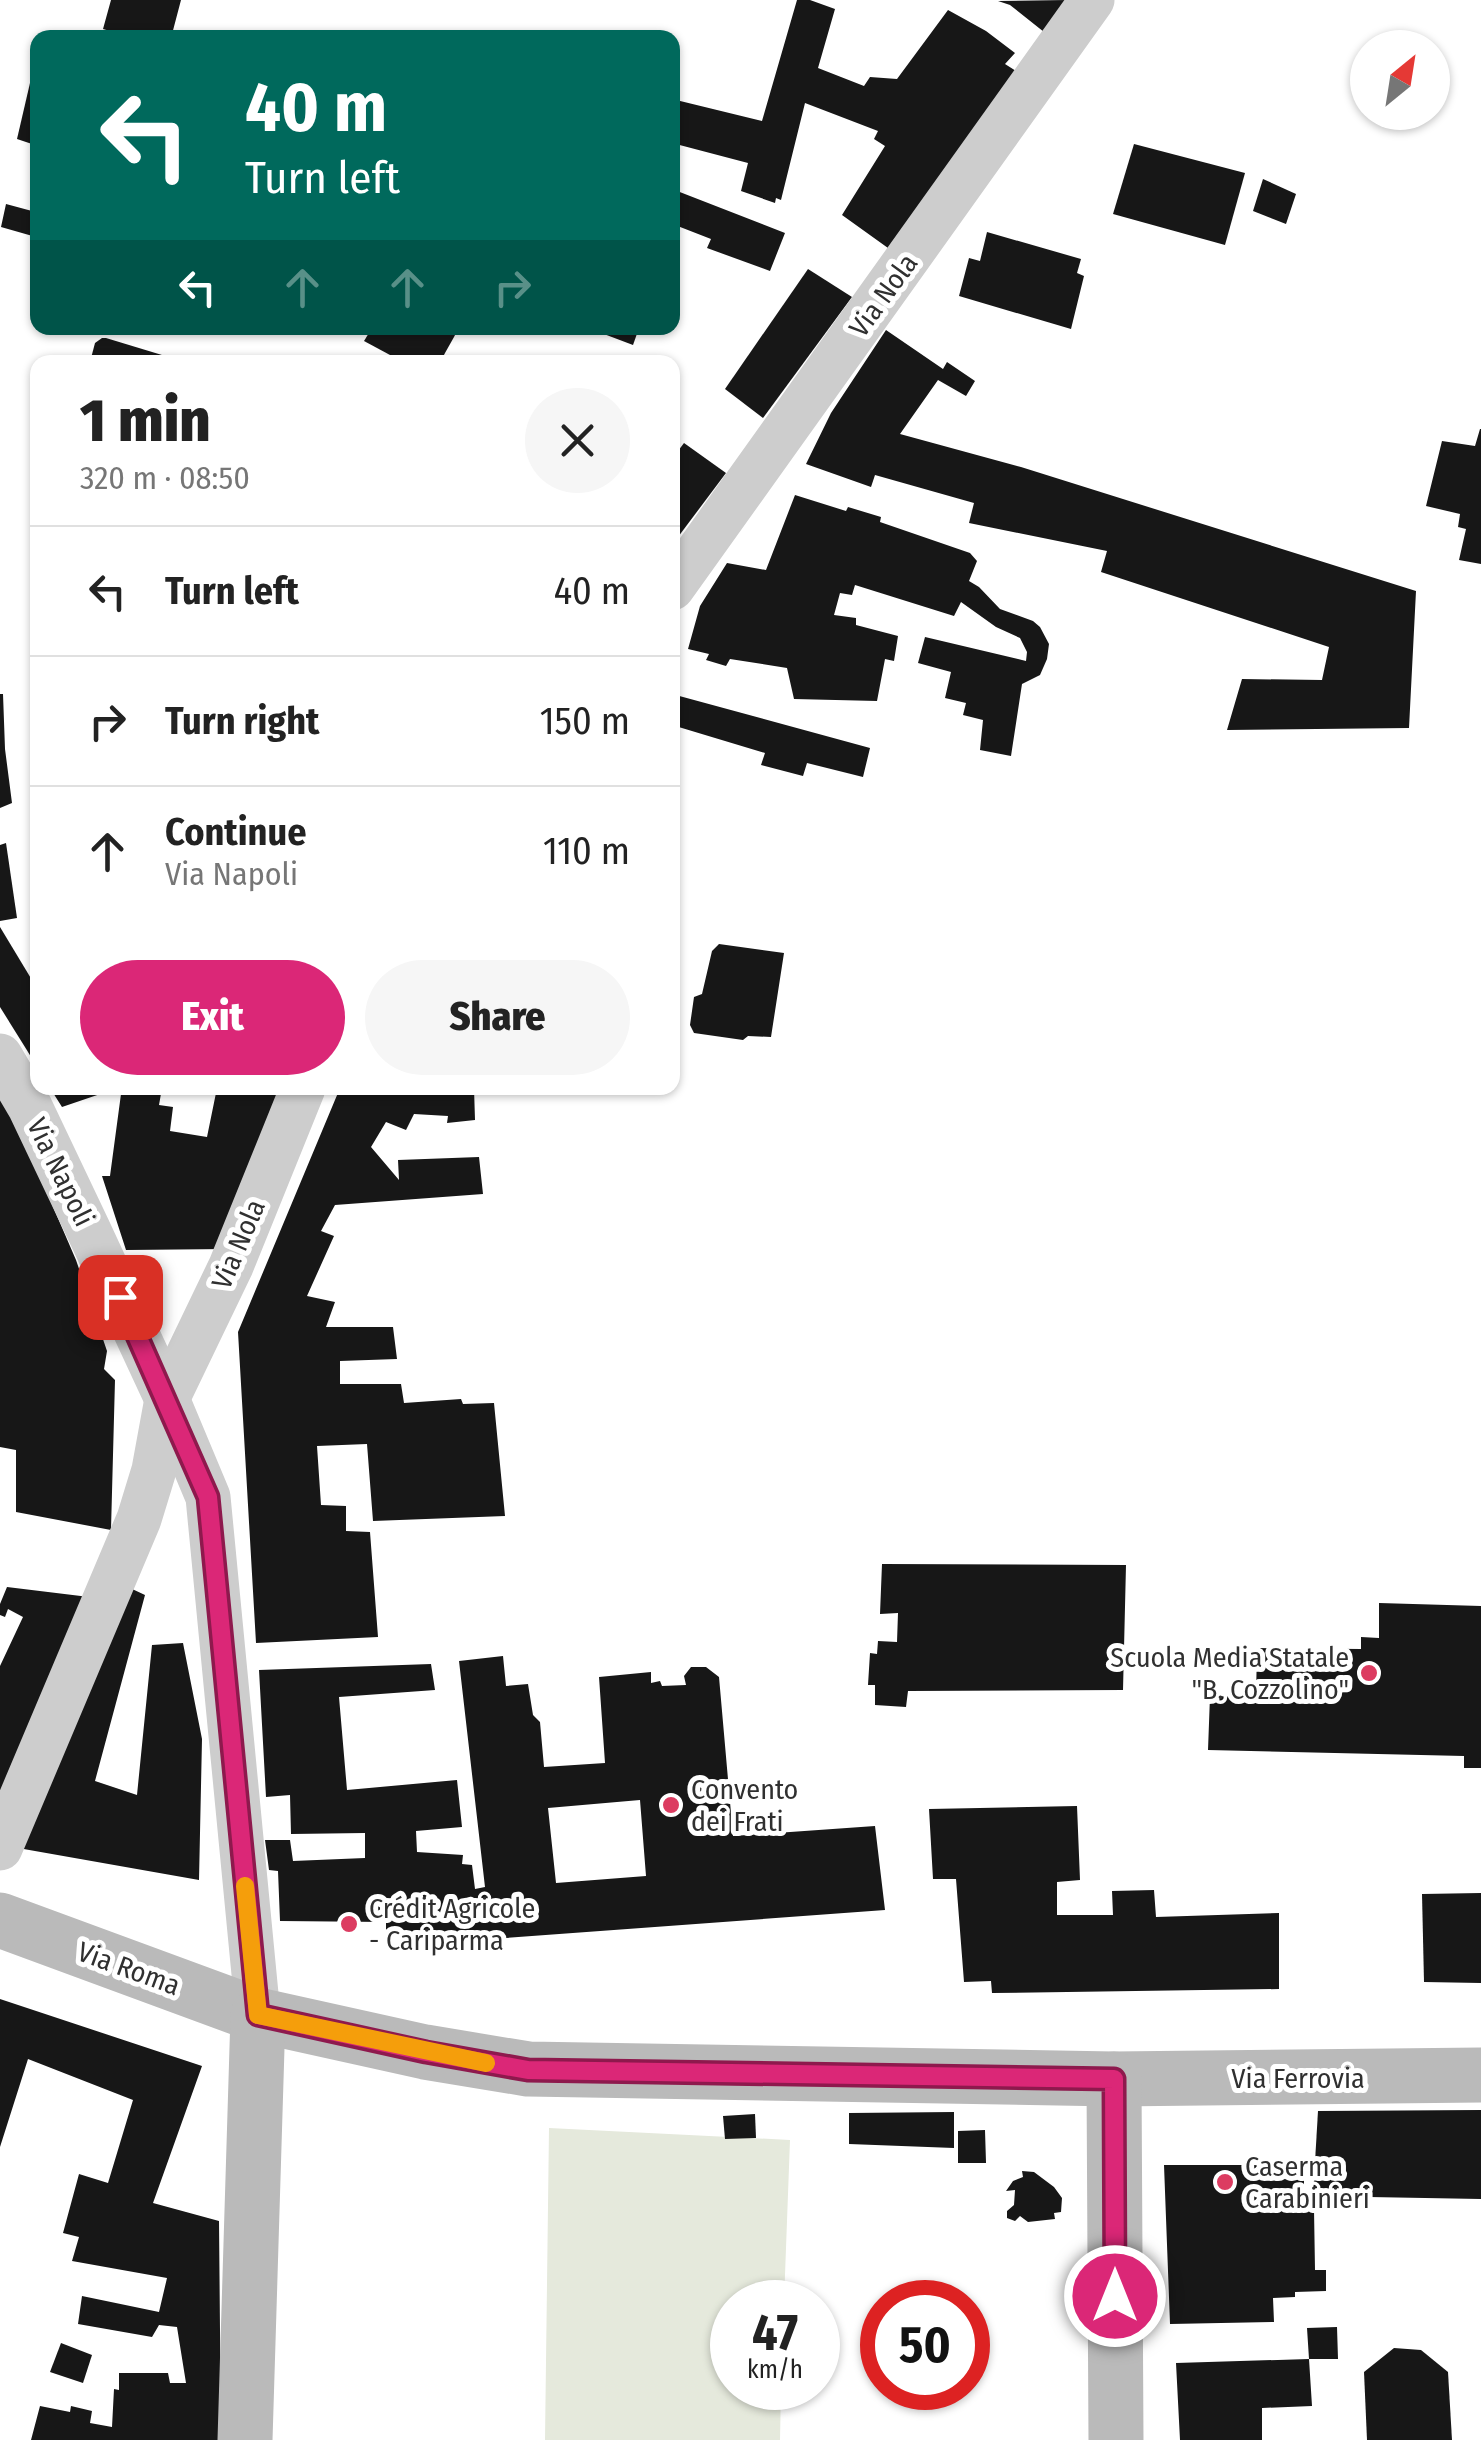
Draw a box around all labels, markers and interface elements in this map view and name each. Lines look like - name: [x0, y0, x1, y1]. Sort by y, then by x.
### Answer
- north arrow: [1350, 30, 1450, 130]
- map controls: [1350, 30, 1450, 130]
- text: 40 m: [245, 66, 387, 150]
- icon: left: [80, 70, 210, 200]
- text: Turn left: [245, 151, 400, 205]
- street label: Via Nola: [842, 247, 924, 343]
- icon: left: [170, 260, 225, 315]
- icon: ahead: [275, 260, 330, 315]
- icon: ahead: [380, 260, 435, 315]
- icon: right: [485, 260, 540, 315]
- text: 1 min: [80, 385, 211, 457]
- button: close: [525, 388, 630, 493]
- text: 320 m · 08:50: [80, 459, 250, 497]
- icon: left: [80, 564, 135, 619]
- text: Turn left: [165, 568, 299, 614]
- text: 40 m: [554, 568, 630, 614]
- icon: right: [80, 694, 135, 749]
- text: Turn right: [165, 698, 319, 744]
- text: 150 m: [540, 698, 630, 744]
- text: Continue: [165, 809, 306, 855]
- icon: ahead: [80, 824, 135, 879]
- text: 110 m: [543, 828, 630, 874]
- text: Via Napoli: [165, 855, 298, 893]
- button: Exit: [80, 960, 345, 1075]
- button: Share: [365, 960, 630, 1075]
- street label: Via Napoli: [20, 1113, 101, 1232]
- street label: Via Nola: [205, 1194, 272, 1294]
- pin: [78, 1255, 163, 1340]
- icon: arrive: [93, 1270, 148, 1325]
- place label: Scuola Media Statale "B. Cozzolino": [1110, 1641, 1349, 1706]
- marker: Scuola Media Statale "B. Cozzolino": [1358, 1662, 1380, 1684]
- place label: Convento dei Frati: [691, 1773, 798, 1838]
- marker: Convento dei Frati: [660, 1794, 682, 1816]
- place label: Crédit Agricole - Cariparma: [369, 1892, 535, 1957]
- marker: Crédit Agricole - Cariparma: [338, 1913, 360, 1935]
- street label: Via Roma: [73, 1935, 184, 2002]
- street label: Via Ferrovia: [1231, 2062, 1365, 2095]
- place label: Caserma Carabinieri: [1245, 2150, 1370, 2215]
- marker: Caserma Carabinieri: [1214, 2171, 1236, 2193]
- position arrow: [1063, 2244, 1167, 2348]
- speed limit sign: 50: [860, 2280, 990, 2410]
- text: 47: [752, 2303, 798, 2363]
- text: km/h: [747, 2355, 803, 2385]

